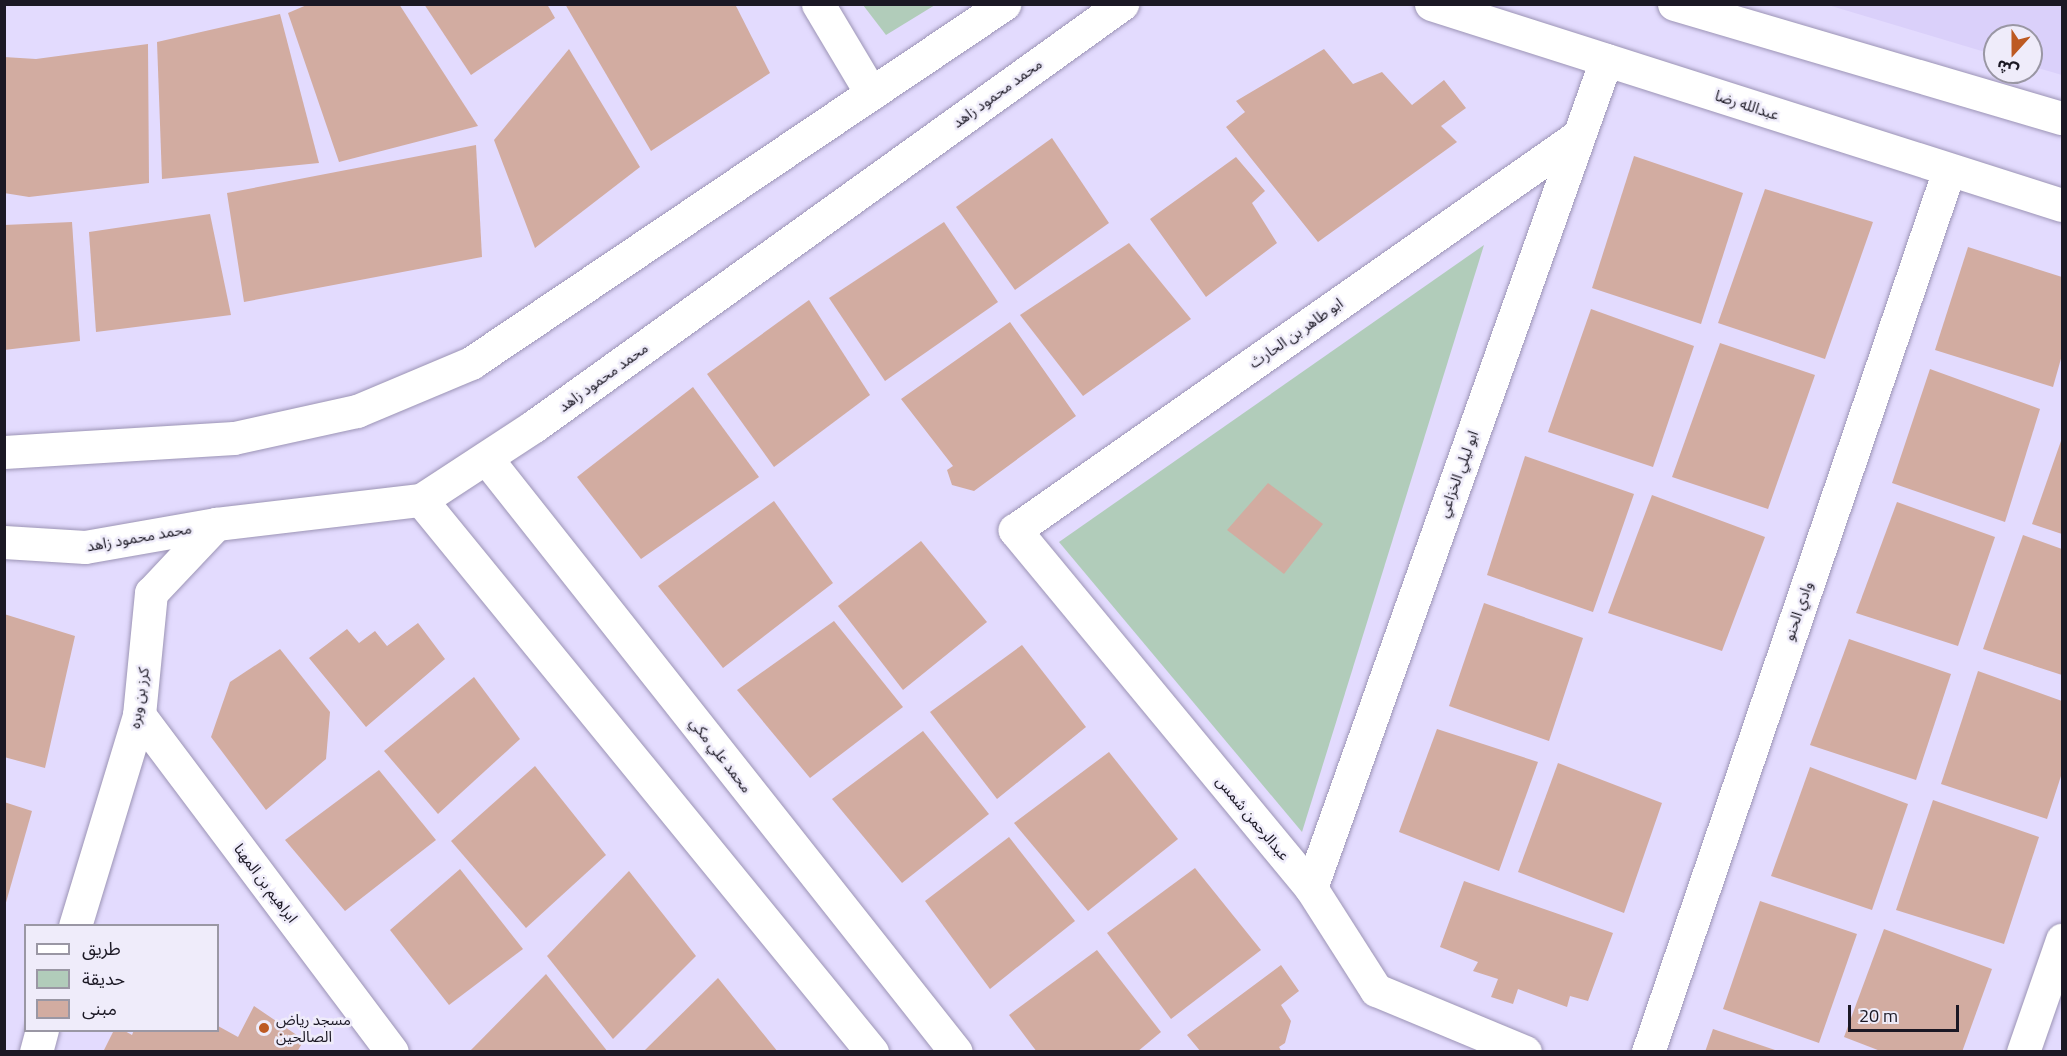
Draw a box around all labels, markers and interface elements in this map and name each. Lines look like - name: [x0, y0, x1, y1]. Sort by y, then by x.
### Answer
- north arrow: [1983, 24, 2043, 84]
- street label: محمد محمود زاهد: [949, 54, 1045, 132]
- text: ش: [1993, 54, 2022, 84]
- street label: عبدالله رضا: [1713, 86, 1781, 124]
- street label: ابو طاهر بن الحارث: [1246, 294, 1346, 372]
- street label: محمد محمود زاهد: [555, 338, 651, 416]
- street label: ابو ليلي الخزاعي: [1434, 428, 1482, 520]
- street label: محمد محمود زاهد: [85, 519, 193, 555]
- street label: وادي الحنو: [1779, 579, 1817, 643]
- street label: كرز بن وبره: [125, 666, 153, 730]
- street label: محمد علي مكي: [686, 714, 756, 796]
- street label: عبدالرحمن شمس: [1212, 772, 1294, 864]
- street label: ابراهيم بن المهنا: [230, 840, 302, 926]
- legend: [24, 924, 219, 1032]
- text: طريق: [82, 935, 121, 962]
- text: حديقة: [82, 965, 125, 992]
- scale bar: [1851, 993, 1962, 1031]
- text: مبنى: [82, 995, 117, 1022]
- text: 20 m: [1859, 1002, 1898, 1029]
- place label: مسجد رياض الصالحين: [276, 1010, 351, 1045]
- marker: مسجد رياض الصالحين: [257, 1021, 271, 1035]

